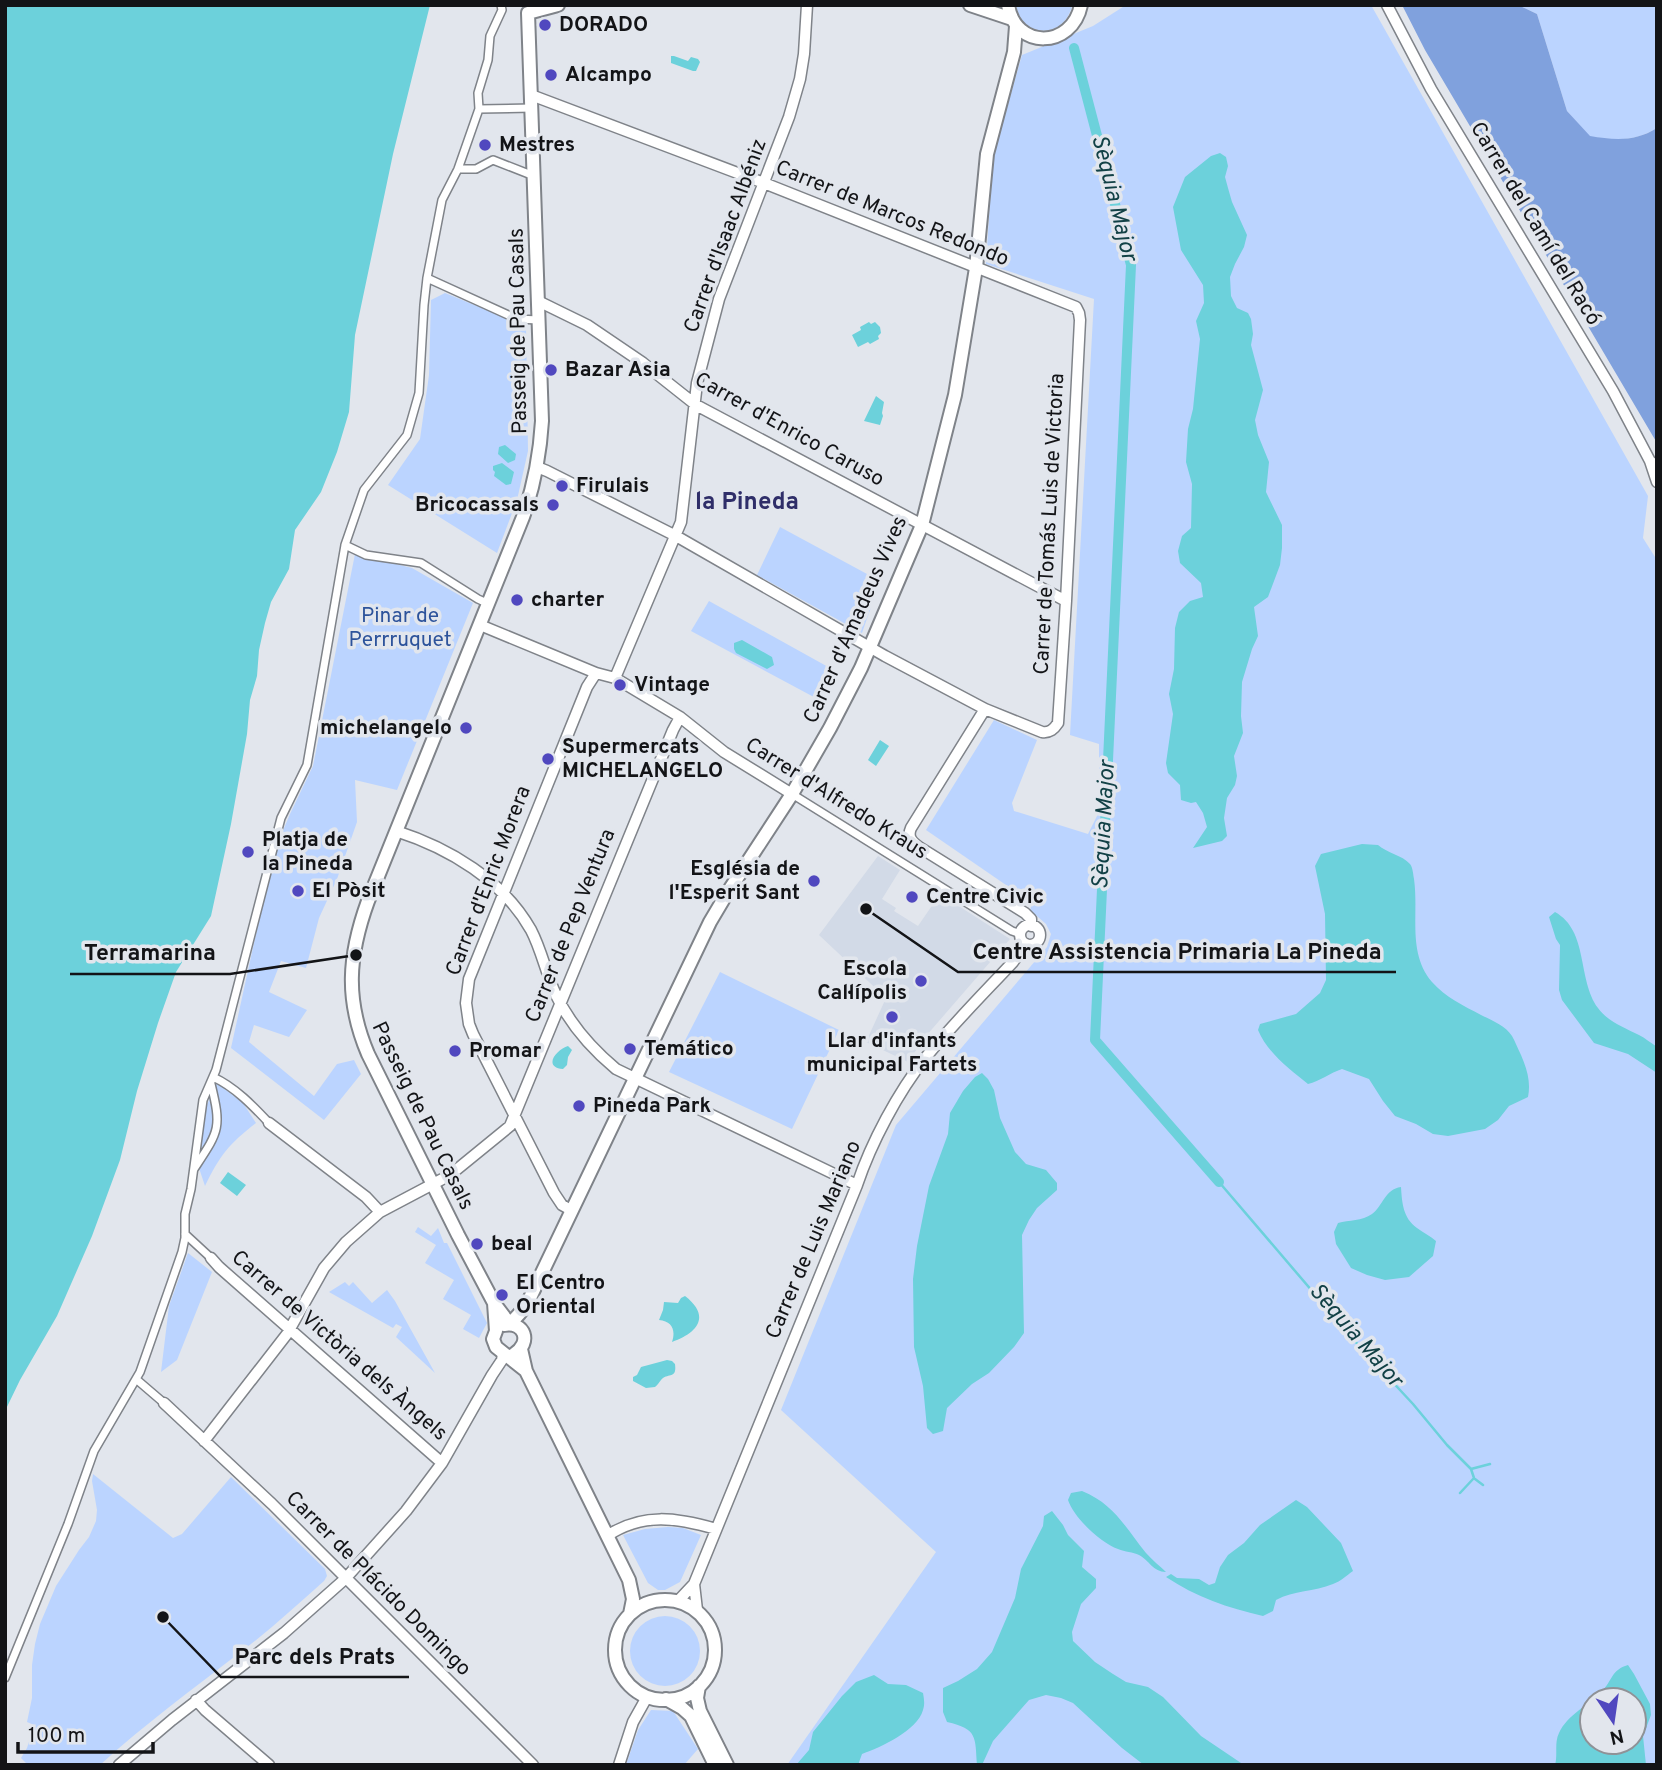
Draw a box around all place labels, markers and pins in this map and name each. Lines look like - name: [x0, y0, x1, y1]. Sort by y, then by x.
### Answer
- place label: DORADO: [559, 12, 648, 39]
- marker: DORADO: [537, 17, 553, 33]
- place label: Alcampo: [565, 62, 652, 89]
- marker: Alcampo: [543, 67, 559, 83]
- place label: Mestres: [499, 132, 575, 159]
- marker: Mestres: [477, 137, 493, 153]
- place label: Bazar Asia: [565, 357, 671, 384]
- marker: Bazar Asia: [543, 362, 559, 378]
- place label: Firulais: [576, 473, 649, 500]
- marker: Firulais: [554, 478, 570, 494]
- place label: Bricocassals: [415, 492, 539, 519]
- marker: Bricocassals: [545, 497, 561, 513]
- place label: charter: [531, 587, 604, 614]
- marker: charter: [509, 592, 525, 608]
- place label: Vintage: [634, 672, 710, 699]
- marker: Vintage: [612, 677, 628, 693]
- place label: michelangelo: [320, 715, 452, 742]
- marker: michelangelo: [458, 720, 474, 736]
- place label: Supermercats MICHELANGELO: [562, 734, 723, 785]
- marker: Supermercats MICHELANGELO: [540, 751, 556, 767]
- place label: Platja de la Pineda: [262, 827, 353, 878]
- marker: Platja de la Pineda: [240, 844, 256, 860]
- place label: Església de l'Esperit Sant: [669, 856, 800, 907]
- marker: Església de l'Esperit Sant: [806, 873, 822, 889]
- place label: El Pòsit: [312, 878, 385, 905]
- marker: El Pòsit: [290, 883, 306, 899]
- place label: Centre Civic: [926, 884, 1044, 911]
- marker: Centre Civic: [904, 889, 920, 905]
- callout: Centre Assistencia Primaria La Pineda: [958, 928, 1396, 972]
- callout: Terramarina: [70, 930, 230, 974]
- place label: Escola Cal·lípolis: [817, 956, 907, 1007]
- marker: Escola Cal·lípolis: [913, 973, 929, 989]
- marker: Llar d'infants municipal Fartets: [884, 1009, 900, 1025]
- place label: Llar d'infants municipal Fartets: [807, 1028, 977, 1079]
- place label: Temático: [644, 1036, 734, 1063]
- place label: Promar: [469, 1038, 542, 1065]
- marker: Temático: [622, 1041, 638, 1057]
- marker: Promar: [447, 1043, 463, 1059]
- place label: Pineda Park: [593, 1093, 711, 1120]
- marker: Pineda Park: [571, 1098, 587, 1114]
- place label: beal: [491, 1231, 533, 1258]
- marker: beal: [469, 1236, 485, 1252]
- place label: El Centro Oriental: [516, 1270, 605, 1321]
- marker: El Centro Oriental: [494, 1287, 510, 1303]
- callout: Parc dels Prats: [221, 1633, 409, 1677]

